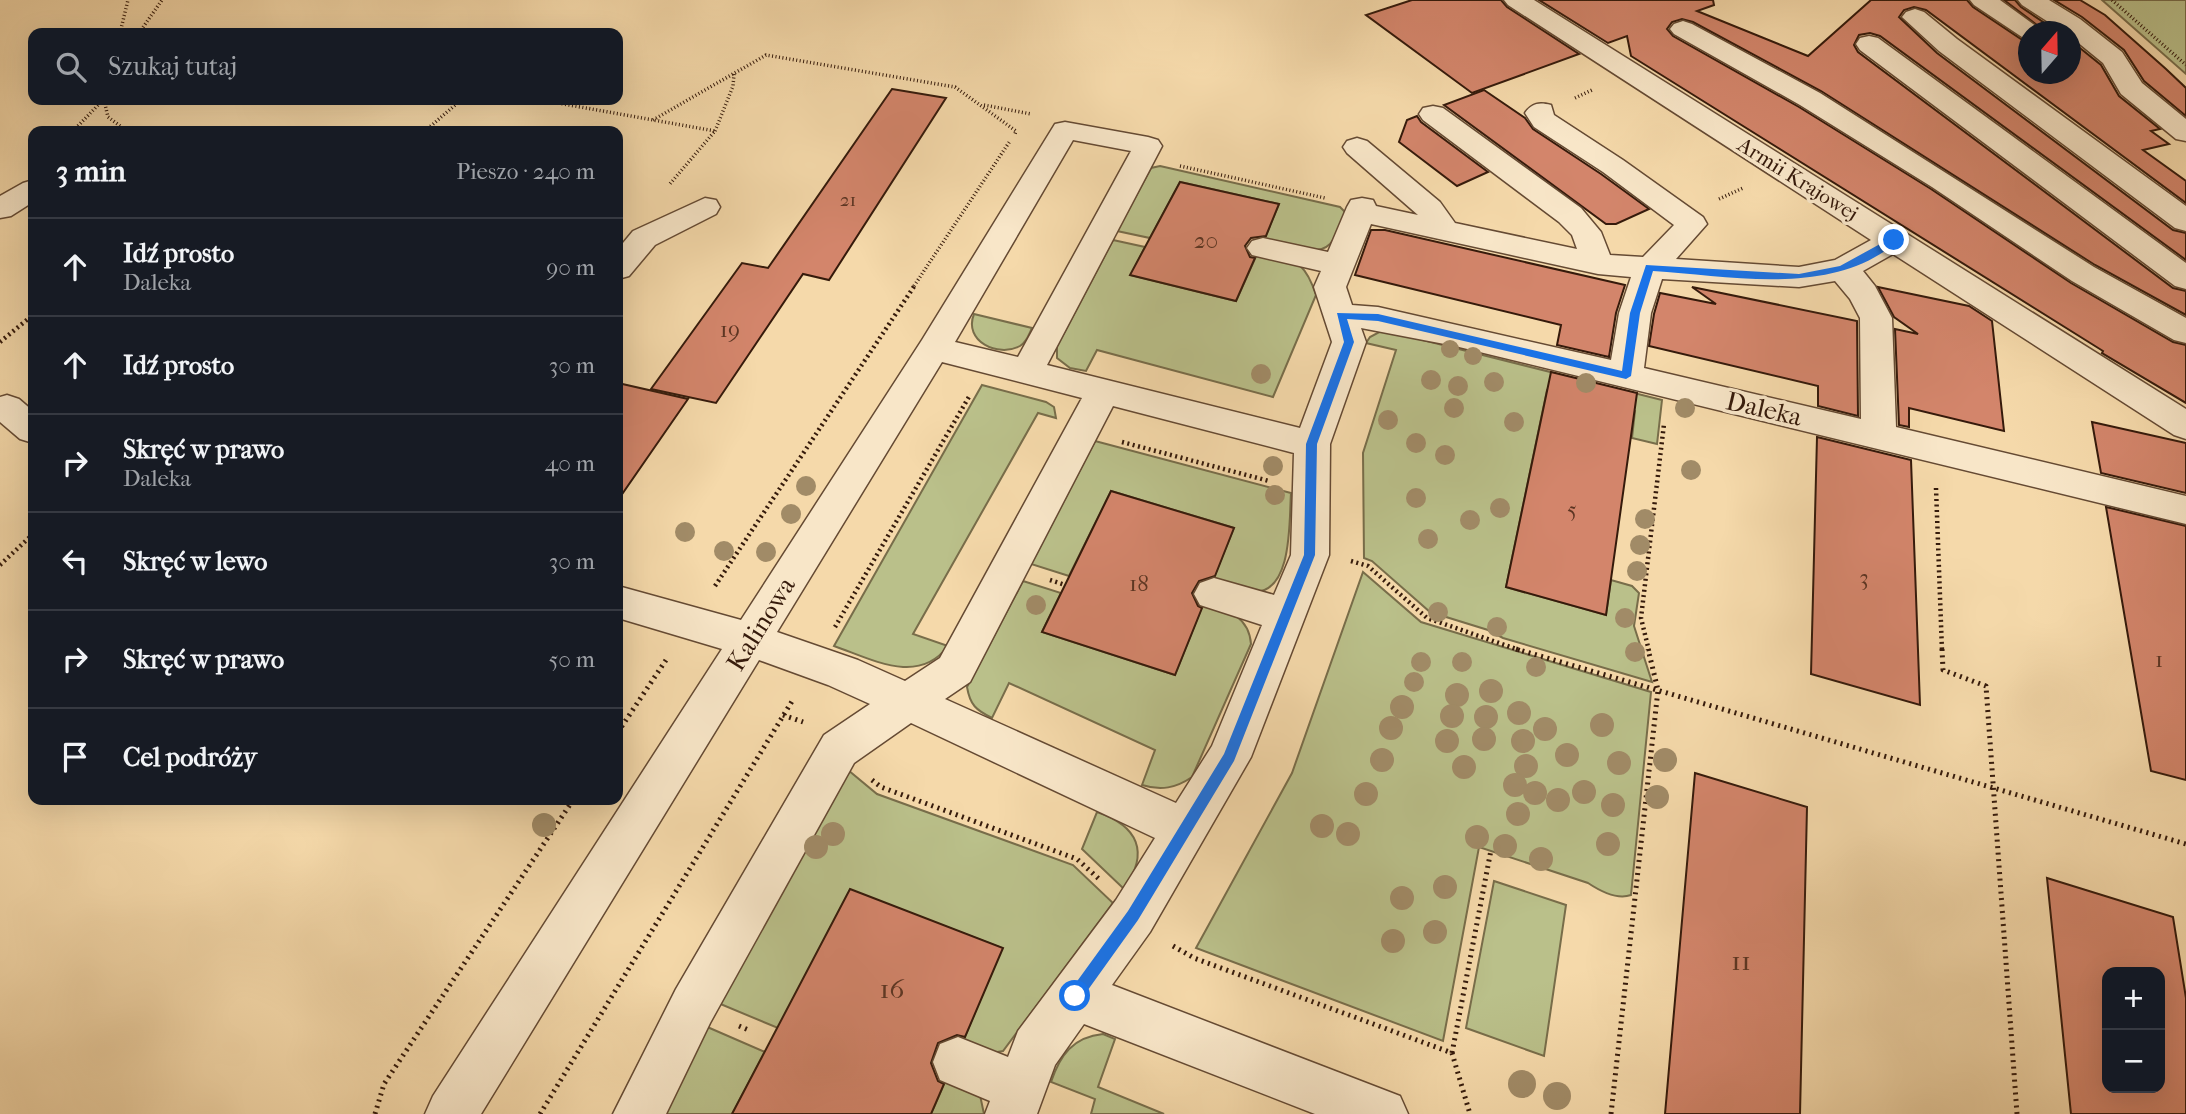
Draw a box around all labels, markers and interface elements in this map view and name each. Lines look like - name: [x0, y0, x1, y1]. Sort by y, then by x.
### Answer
- north arrow: [2018, 21, 2081, 84]
- search box: [28, 28, 623, 105]
- icon: search: [52, 48, 90, 86]
- text: Szukaj tutaj: [108, 51, 237, 82]
- street label: Armii Krajowej: [1733, 132, 1863, 226]
- text: 3 min: [56, 154, 126, 189]
- text: Pieszo · 240 m: [456, 158, 595, 185]
- house number: 21: [840, 189, 856, 211]
- route end: [1878, 224, 1909, 255]
- house number: 20: [1194, 227, 1218, 254]
- text: Idź prosto: [123, 238, 234, 269]
- icon: ahead: [56, 248, 94, 286]
- text: 90 m: [546, 254, 595, 281]
- text: Daleka: [123, 269, 191, 296]
- house number: 19: [720, 316, 740, 343]
- icon: ahead: [56, 346, 94, 384]
- text: Idź prosto: [123, 350, 234, 381]
- text: 30 m: [549, 352, 595, 379]
- street label: Daleka: [1723, 385, 1806, 433]
- text: Skręć w prawo: [123, 434, 284, 465]
- icon: right: [56, 444, 94, 482]
- text: 40 m: [545, 450, 595, 477]
- text: Daleka: [123, 465, 191, 492]
- house number: 5: [1567, 496, 1577, 523]
- icon: left: [56, 542, 94, 580]
- text: Skręć w lewo: [123, 546, 267, 577]
- text: 30 m: [549, 548, 595, 575]
- house number: 3: [1859, 564, 1869, 591]
- house number: 18: [1129, 570, 1149, 597]
- street label: Kalinowa: [720, 571, 802, 677]
- icon: right: [56, 640, 94, 678]
- text: Skręć w prawo: [123, 644, 284, 675]
- text: 50 m: [548, 646, 595, 673]
- house number: 1: [2155, 646, 2163, 673]
- icon: arrive: [56, 738, 94, 776]
- text: Cel podróży: [123, 742, 257, 773]
- house number: 11: [1731, 944, 1751, 977]
- map controls: [2102, 967, 2165, 1093]
- button: +: [2102, 967, 2165, 1030]
- house number: 16: [879, 972, 905, 1005]
- route start: [1059, 980, 1090, 1011]
- button: −: [2102, 1030, 2165, 1093]

